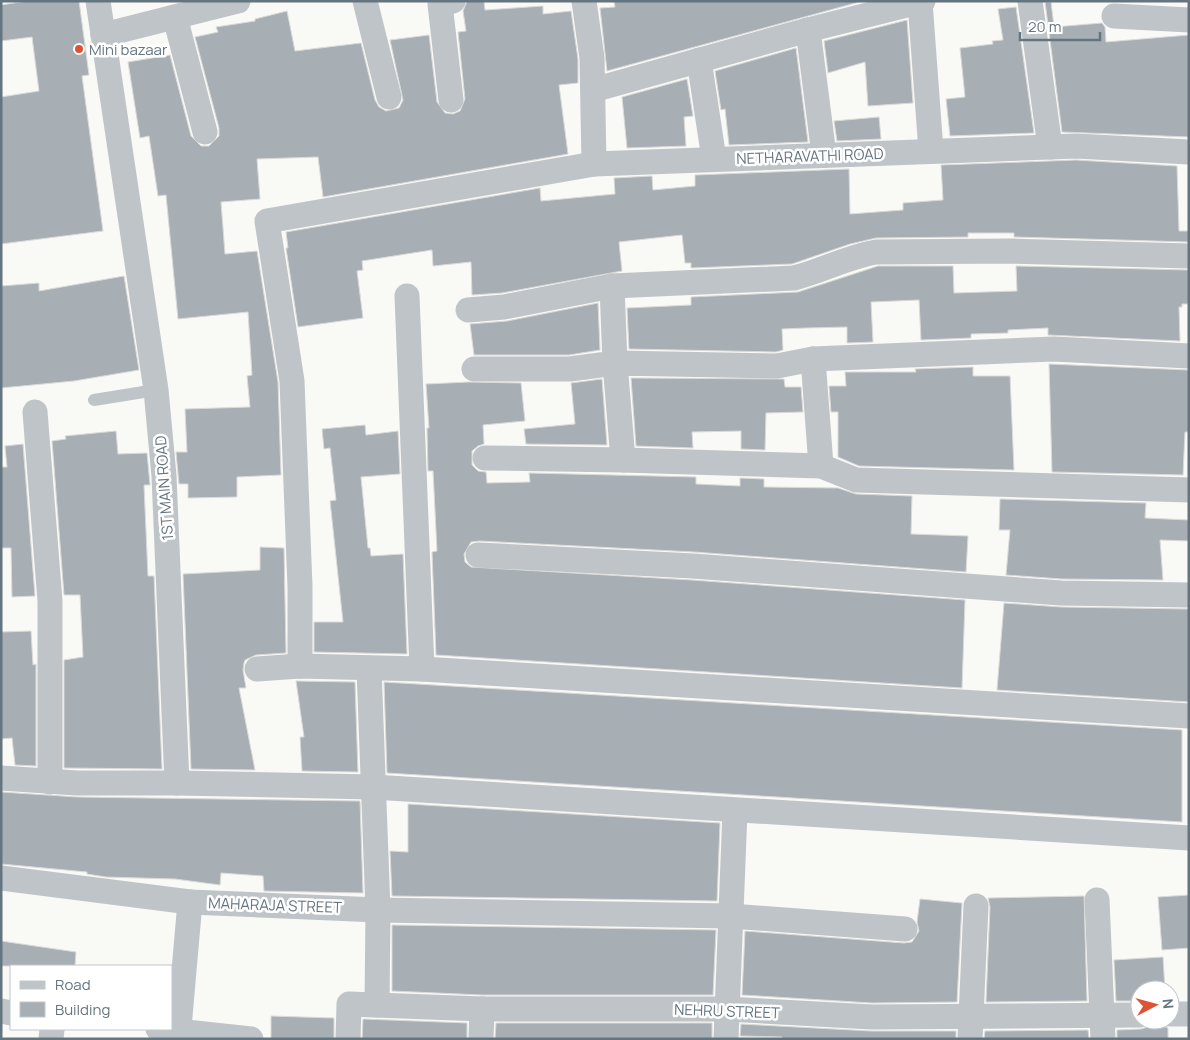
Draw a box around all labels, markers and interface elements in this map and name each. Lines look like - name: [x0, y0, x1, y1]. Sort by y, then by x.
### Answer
- scale bar: [1020, 10, 1100, 42]
- text: 20 m: [1028, 16, 1061, 37]
- place label: Mini bazaar: [89, 39, 168, 60]
- marker: Mini bazaar: [73, 43, 85, 55]
- street label: NETHARAVATHI ROAD: [736, 143, 884, 169]
- street label: 1ST MAIN ROAD: [150, 435, 178, 541]
- street label: MAHARAJA STREET: [208, 892, 342, 918]
- legend: [10, 965, 172, 1030]
- text: Road: [55, 974, 91, 995]
- north arrow: [1130, 980, 1180, 1030]
- text: N: [1158, 998, 1178, 1010]
- text: Building: [55, 999, 110, 1020]
- street label: NEHRU STREET: [674, 999, 780, 1023]

